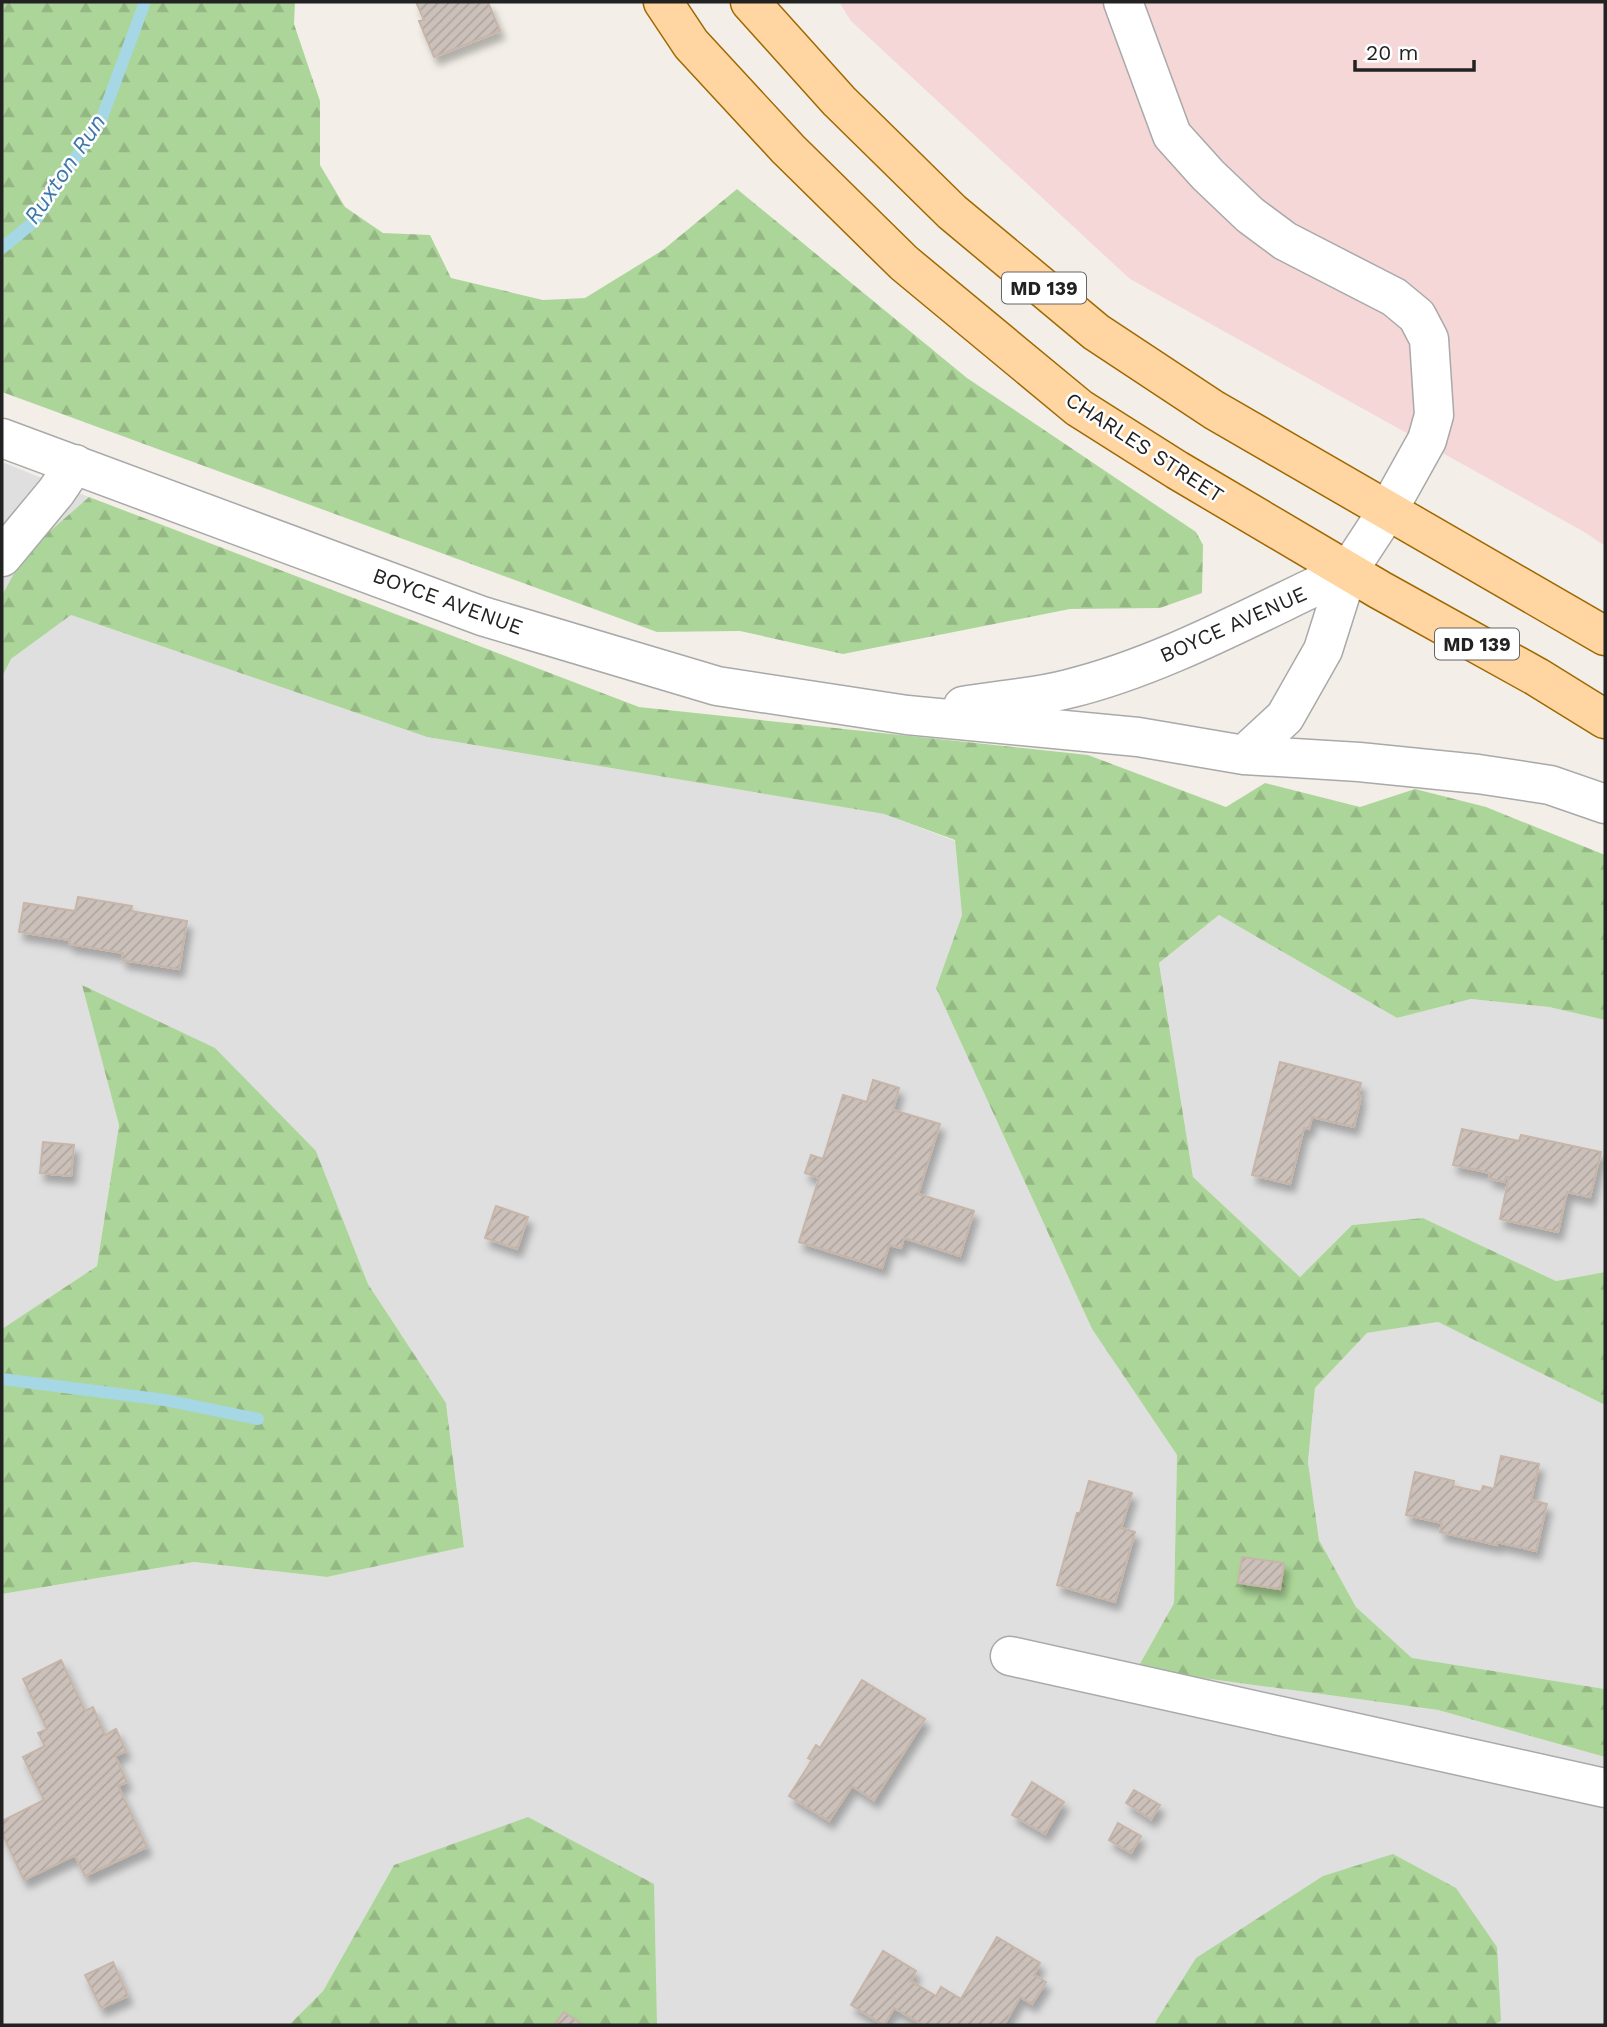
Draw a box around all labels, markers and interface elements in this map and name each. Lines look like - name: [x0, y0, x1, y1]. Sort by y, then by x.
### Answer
- scale bar: [1355, 28, 1474, 72]
- text: 20 m: [1366, 40, 1418, 65]
- water label: Ruxton Run: [18, 109, 112, 229]
- road number: MD 139: [1002, 272, 1086, 304]
- street label: CHARLES STREET: [1061, 387, 1229, 508]
- street label: BOYCE AVENUE: [369, 562, 527, 640]
- street label: BOYCE AVENUE: [1156, 580, 1310, 668]
- road number: MD 139: [1435, 628, 1519, 660]

